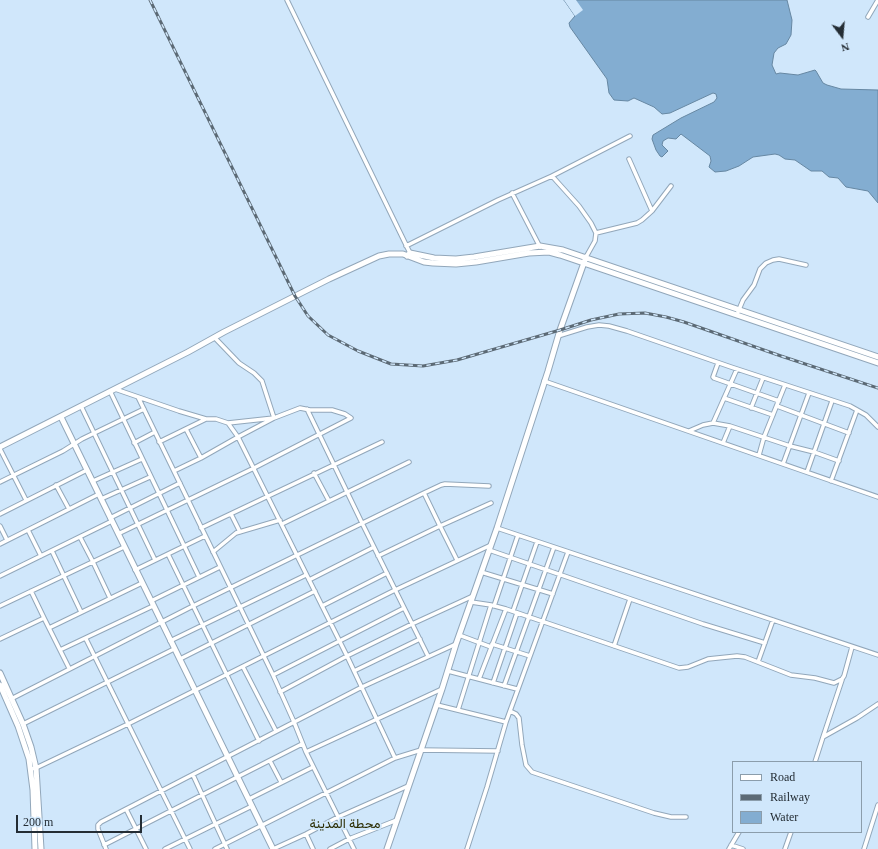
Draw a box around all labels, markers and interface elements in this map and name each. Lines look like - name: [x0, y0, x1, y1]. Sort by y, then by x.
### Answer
- north arrow: [822, 16, 862, 56]
- text: N: [840, 41, 851, 54]
- legend: [732, 761, 862, 833]
- text: Road: [770, 770, 795, 784]
- text: Railway: [770, 790, 810, 804]
- scale bar: [18, 807, 144, 833]
- text: Water: [770, 810, 798, 824]
- text: 200 m: [23, 815, 53, 829]
- district label: محطة المدينة: [310, 817, 380, 833]

